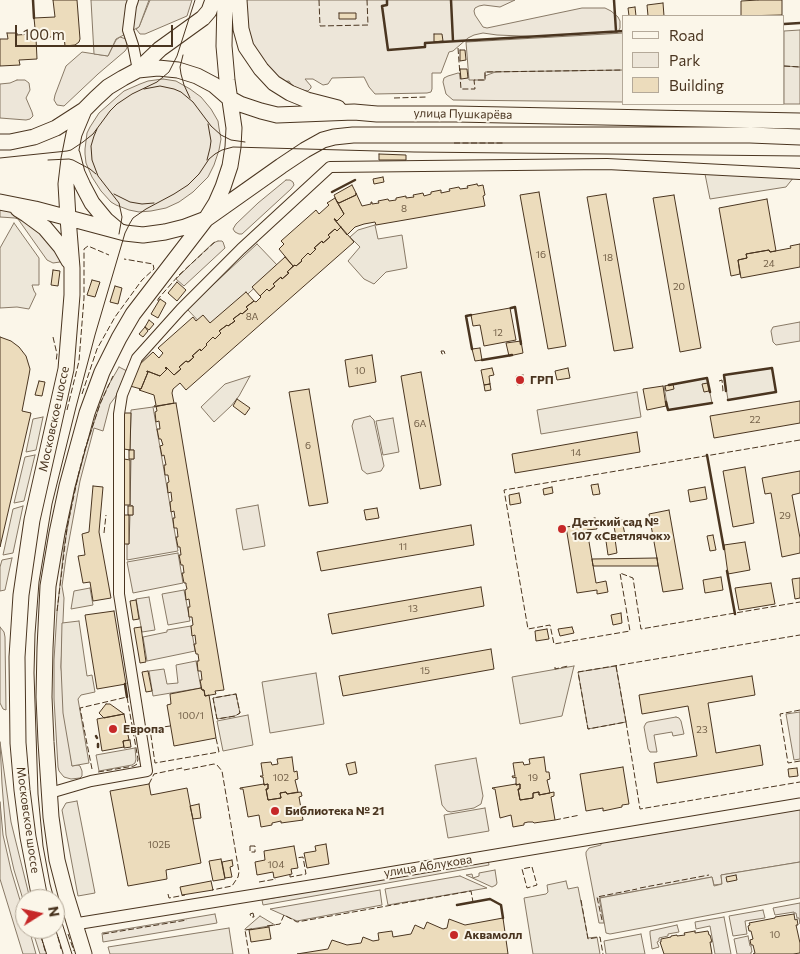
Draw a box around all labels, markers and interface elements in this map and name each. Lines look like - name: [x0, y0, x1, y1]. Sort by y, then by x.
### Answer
- scale bar: [18, 15, 175, 47]
- legend: [622, 15, 785, 105]
- text: 100 m: [23, 25, 65, 43]
- text: Road: [669, 26, 704, 44]
- text: Park: [669, 51, 700, 69]
- text: Building: [669, 76, 724, 94]
- street label: улица Пушкарёва: [413, 106, 513, 122]
- house number: 8: [401, 203, 407, 215]
- house number: 16: [536, 249, 546, 261]
- house number: 18: [603, 252, 613, 264]
- house number: 24: [763, 258, 775, 270]
- house number: 20: [673, 281, 685, 293]
- house number: 8А: [246, 311, 258, 323]
- house number: 12: [493, 327, 503, 339]
- street label: Московское шоссе: [36, 365, 72, 473]
- house number: 10: [355, 365, 365, 377]
- place label: ГРП: [530, 373, 554, 387]
- marker: ГРП: [514, 374, 526, 386]
- house number: 22: [749, 414, 761, 426]
- house number: 6А: [414, 418, 426, 430]
- house number: 6: [305, 440, 311, 452]
- house number: 14: [571, 447, 581, 459]
- house number: 29: [779, 510, 791, 522]
- place label: Детский сад № 107 «Светлячок»: [572, 515, 671, 543]
- marker: Детский сад № 107 «Светлячок»: [556, 523, 568, 535]
- house number: 11: [399, 541, 407, 553]
- house number: 13: [408, 603, 418, 615]
- house number: 15: [420, 665, 430, 677]
- house number: 100/1: [178, 710, 204, 722]
- place label: Европа: [123, 722, 164, 736]
- marker: Европа: [107, 723, 119, 735]
- house number: 23: [696, 724, 708, 736]
- street label: Московское шоссе: [13, 766, 43, 874]
- house number: 102: [273, 772, 289, 784]
- house number: 19: [528, 772, 538, 784]
- place label: Библиотека № 21: [285, 804, 384, 818]
- marker: Библиотека № 21: [269, 805, 281, 817]
- house number: 102Б: [148, 839, 170, 851]
- street label: улица Аблукова: [383, 852, 473, 880]
- house number: 104: [268, 859, 284, 871]
- north arrow: [15, 889, 65, 939]
- text: N: [45, 905, 64, 918]
- place label: Аквамолл: [464, 928, 523, 942]
- marker: Аквамолл: [448, 929, 460, 941]
- house number: 10: [770, 929, 780, 941]

